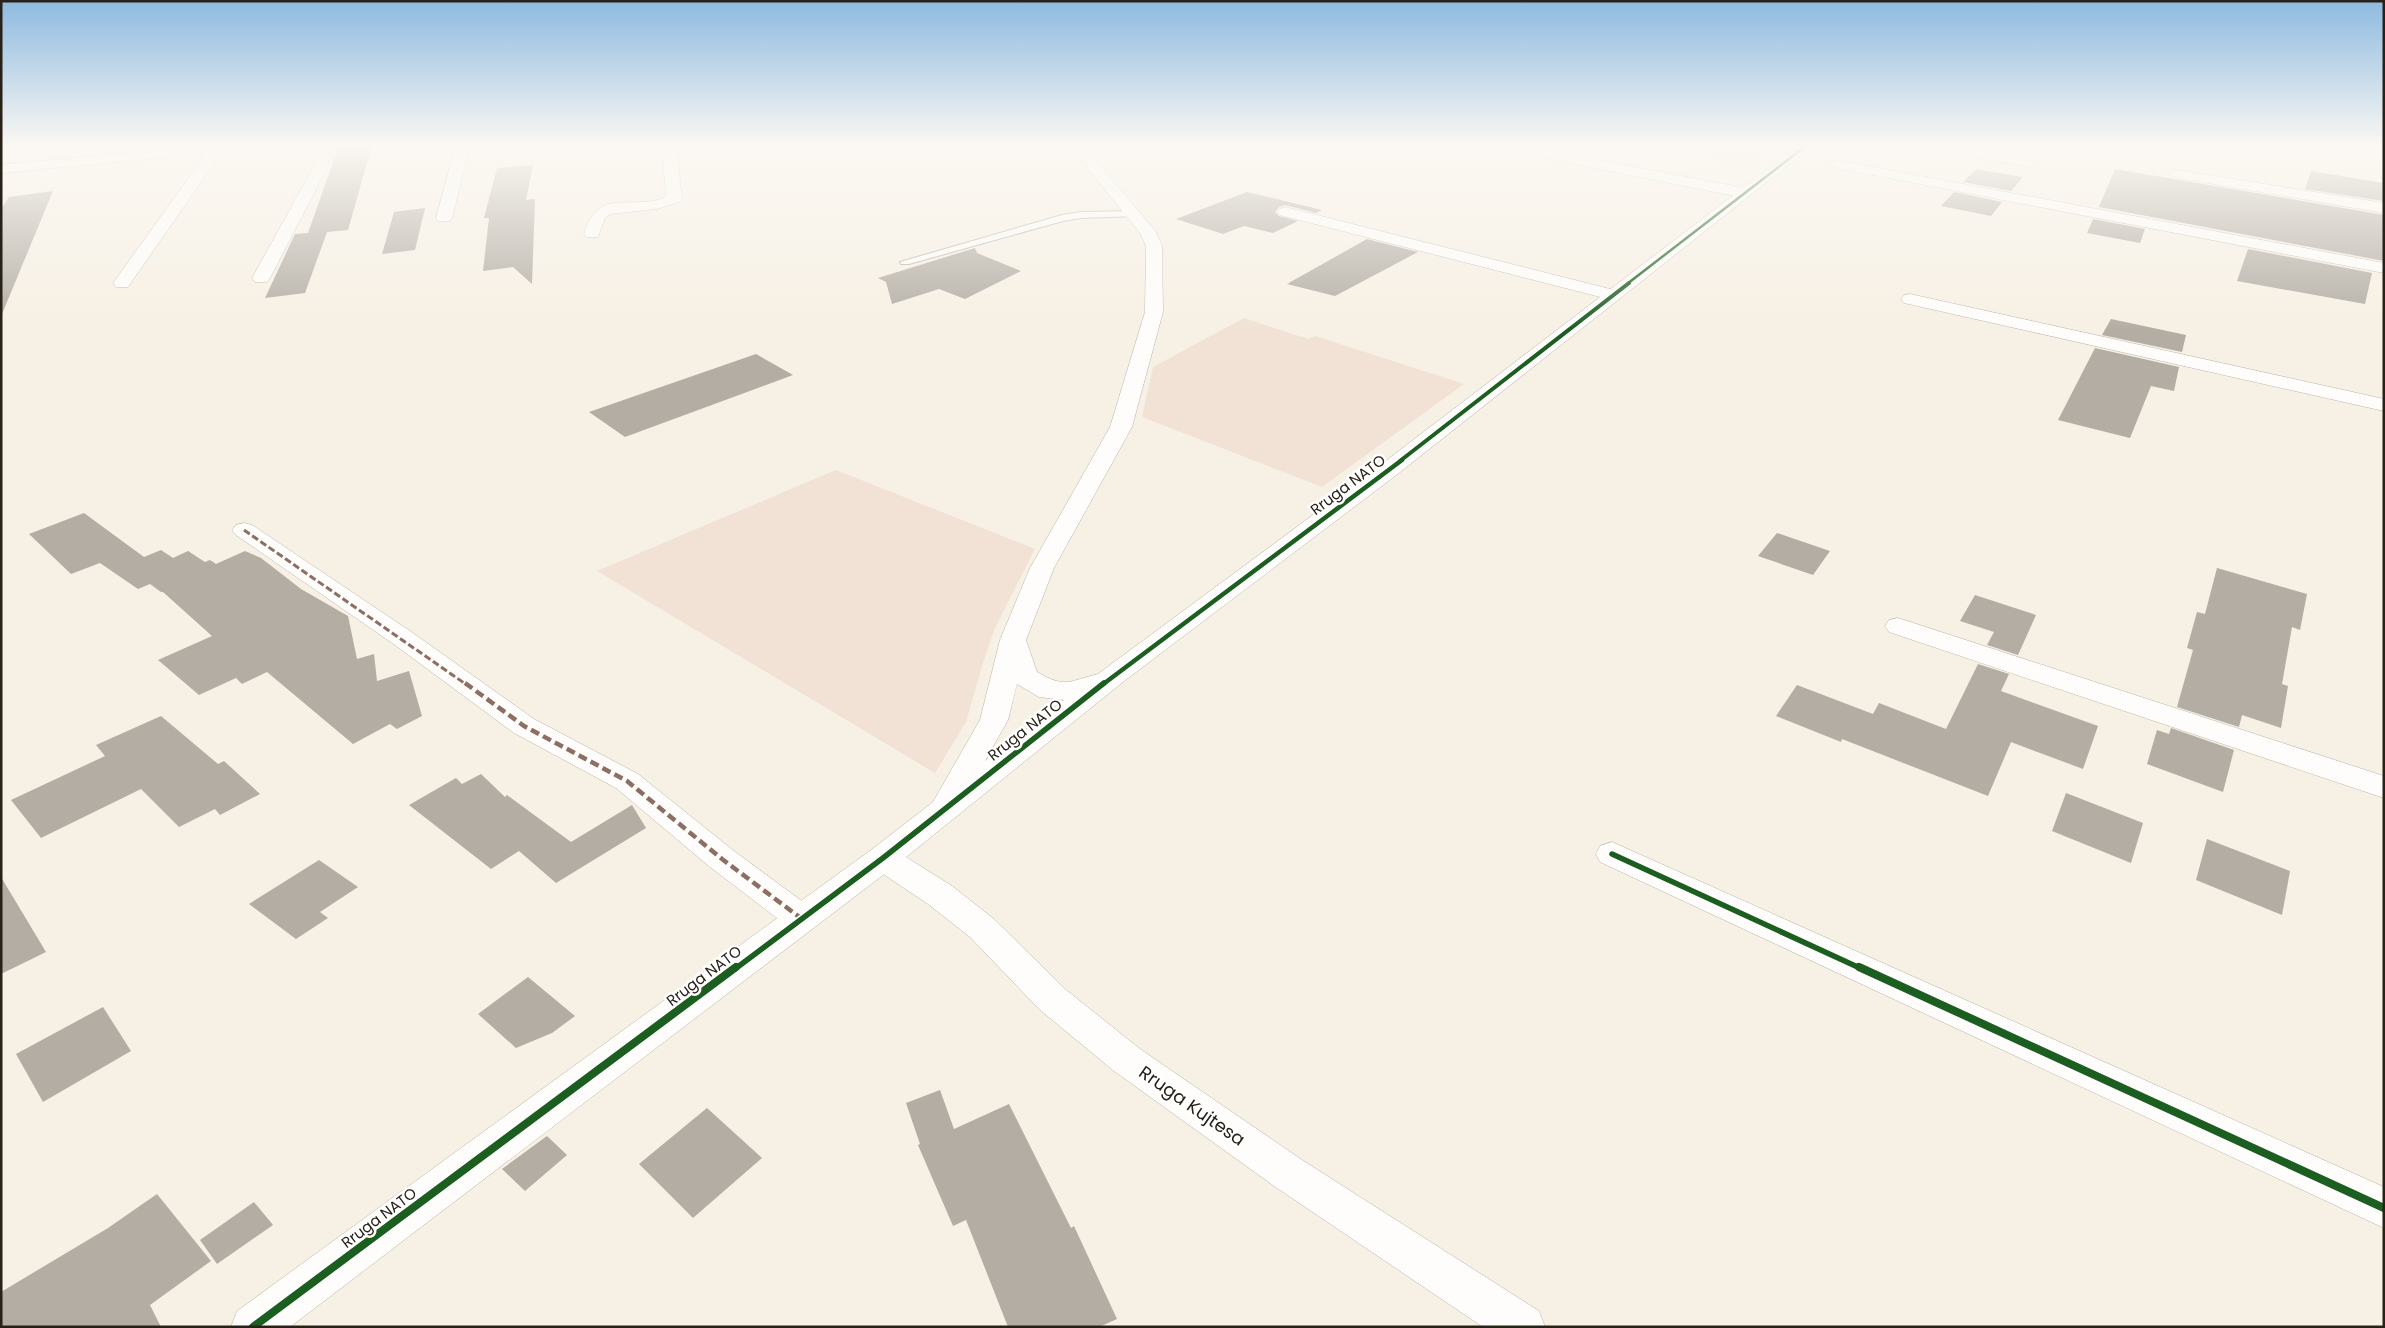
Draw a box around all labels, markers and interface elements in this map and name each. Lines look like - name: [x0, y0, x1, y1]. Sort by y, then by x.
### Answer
- street label: Rruga NATO: [1306, 449, 1390, 520]
- street label: Rruga NATO: [983, 694, 1066, 765]
- street label: Rruga NATO: [662, 940, 746, 1011]
- street label: Rruga Kujtesa: [1134, 1060, 1250, 1151]
- street label: Rruga NATO: [337, 1182, 421, 1253]

